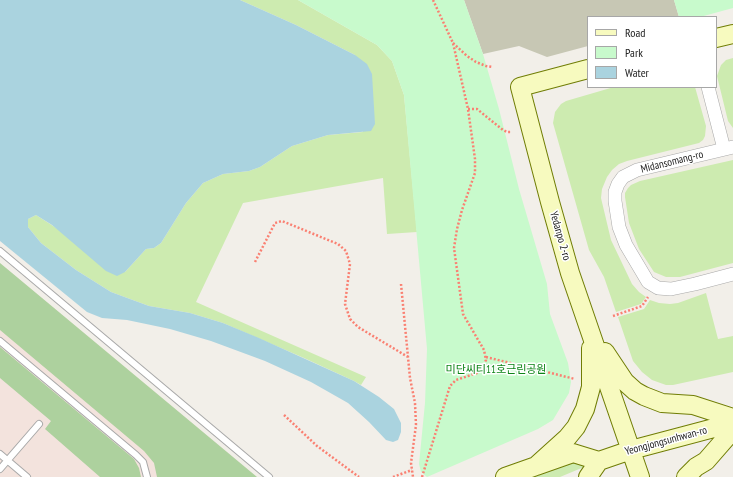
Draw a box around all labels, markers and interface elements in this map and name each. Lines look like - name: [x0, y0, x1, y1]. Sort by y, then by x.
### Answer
- legend: [587, 16, 717, 88]
- text: Road: [625, 25, 645, 40]
- text: Park: [625, 45, 643, 60]
- text: Water: [625, 65, 649, 80]
- street label: Midansomang-ro: [639, 148, 705, 176]
- street label: Yedanpo 2-ro: [547, 210, 573, 262]
- park label: 미단씨티11호근린공원: [446, 363, 546, 377]
- street label: Yeongjongsunhwan-ro: [623, 424, 709, 458]

